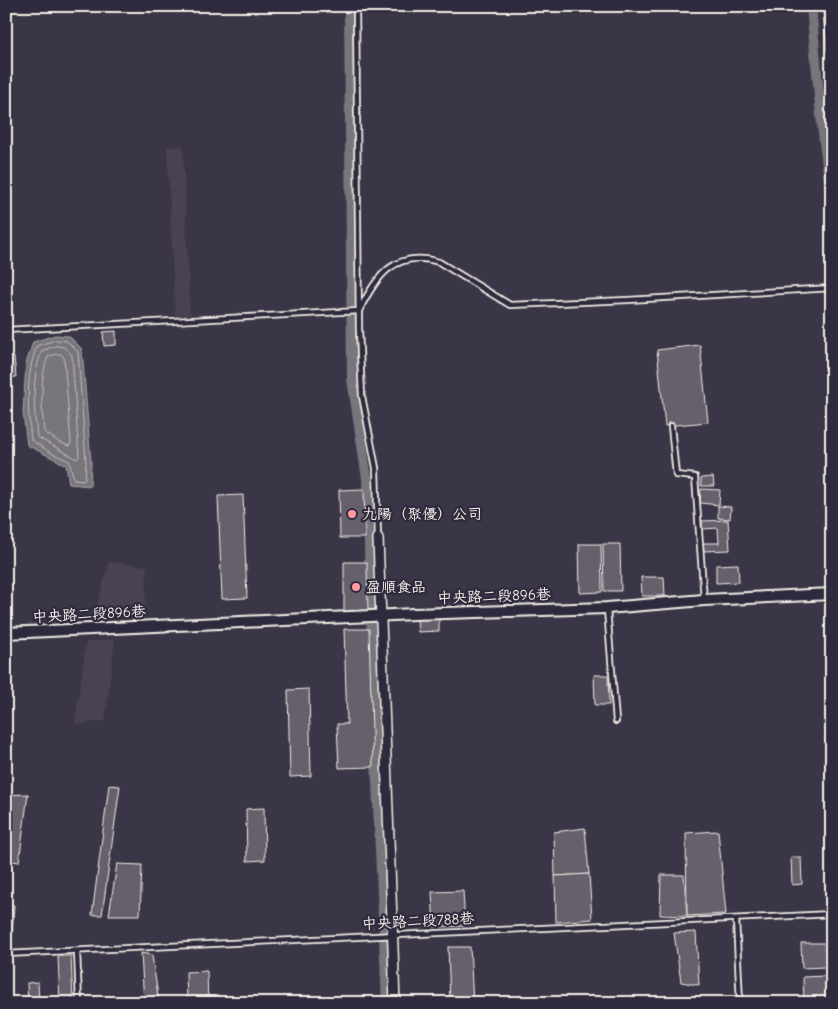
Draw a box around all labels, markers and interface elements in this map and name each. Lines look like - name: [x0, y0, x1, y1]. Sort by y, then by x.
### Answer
- place label: 九陽（聚優）公司: [362, 505, 482, 523]
- marker: 九陽（聚優）公司: [346, 508, 358, 520]
- place label: 盈順食品: [366, 578, 426, 596]
- marker: 盈順食品: [350, 581, 362, 593]
- street label: 中央路二段896巷: [437, 585, 551, 607]
- street label: 中央路二段896巷: [32, 602, 146, 626]
- street label: 中央路二段788巷: [361, 909, 475, 933]

